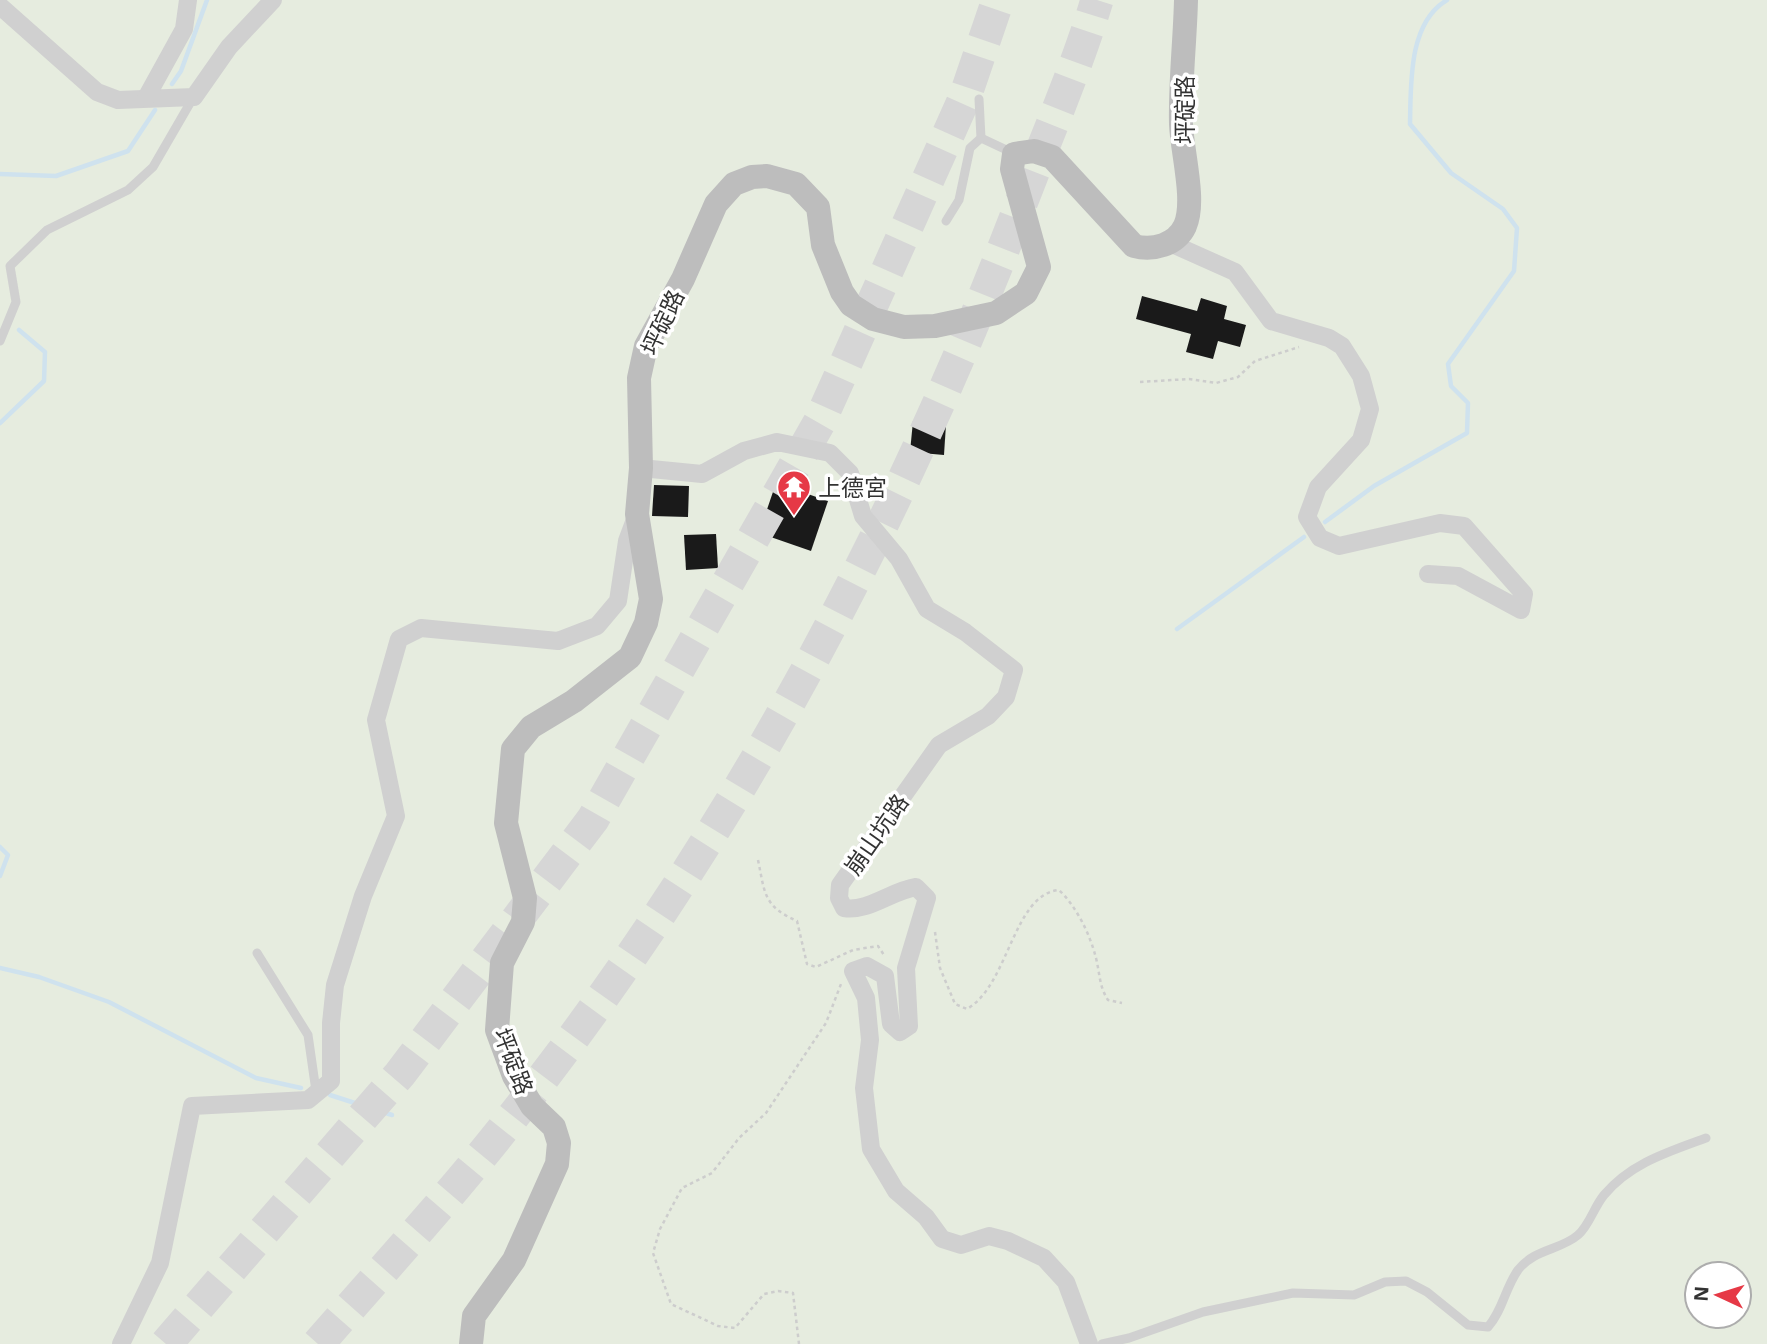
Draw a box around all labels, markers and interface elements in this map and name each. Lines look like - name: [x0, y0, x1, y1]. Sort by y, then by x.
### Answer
- street label: 坪碇路: [1168, 76, 1200, 145]
- street label: 坪碇路: [633, 284, 691, 360]
- temple icon: 上德宮: [775, 468, 813, 517]
- place label: 上德宮: [818, 471, 887, 503]
- street label: 崩山坑路: [837, 787, 915, 881]
- street label: 坪碇路: [487, 1023, 541, 1099]
- north arrow: [1683, 1260, 1753, 1330]
- text: N: [1688, 1285, 1715, 1302]

